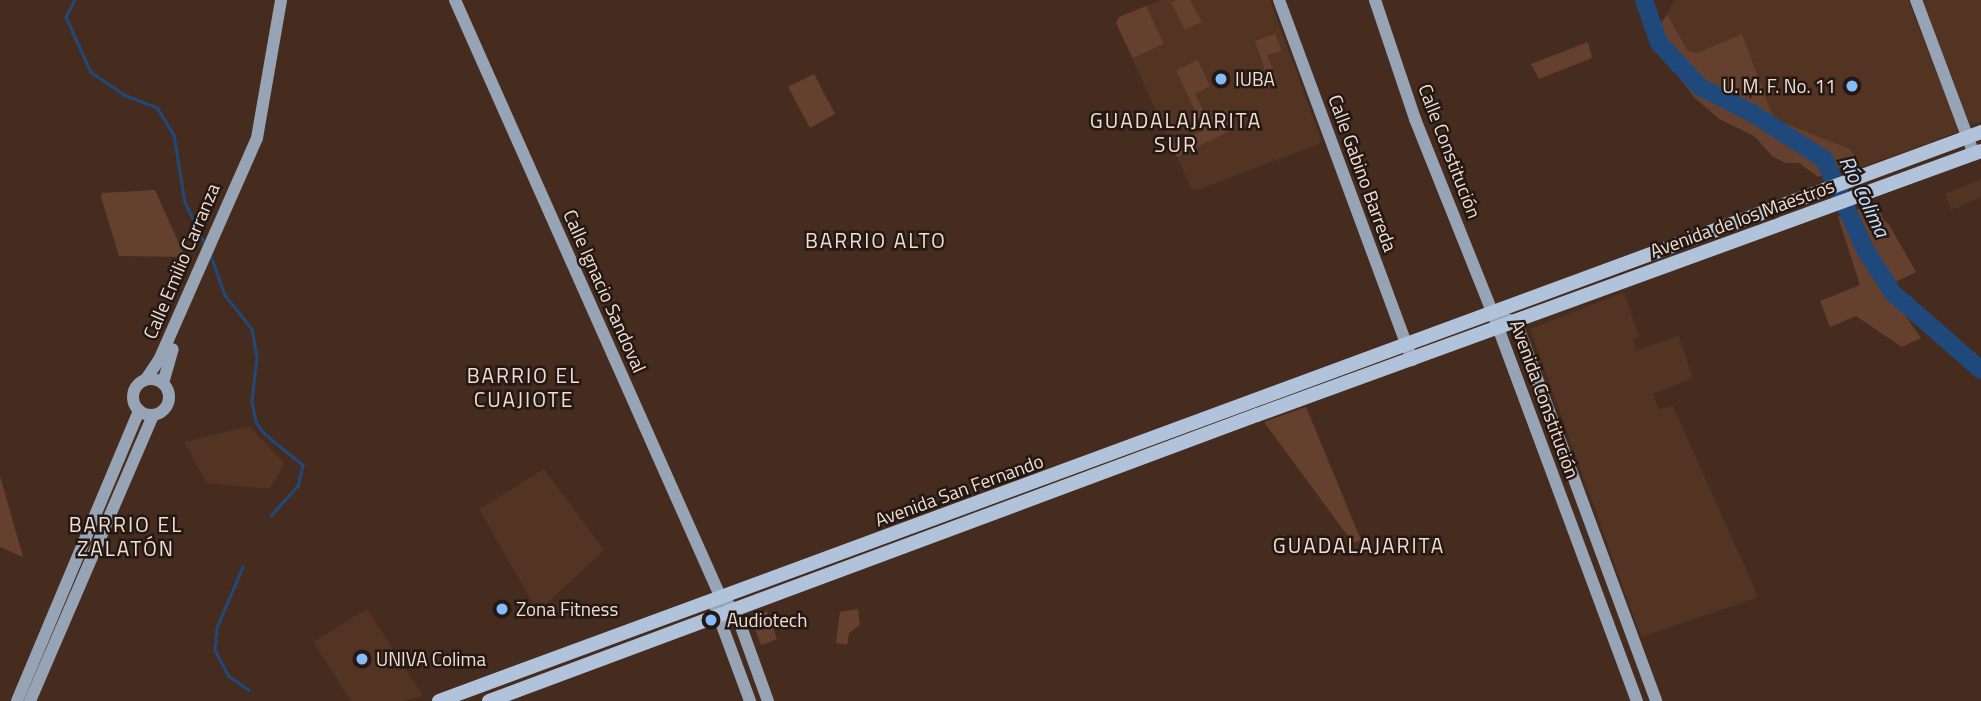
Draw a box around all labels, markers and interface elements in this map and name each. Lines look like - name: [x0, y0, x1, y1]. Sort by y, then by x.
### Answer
- place label: IUBA: [1235, 68, 1275, 90]
- marker: IUBA: [1213, 71, 1229, 87]
- place label: U. M. F. No. 11: [1722, 75, 1836, 97]
- marker: U. M. F. No. 11: [1842, 76, 1862, 96]
- street label: Calle Constitución: [1414, 81, 1486, 221]
- street label: Calle Gabino Barreda: [1324, 91, 1402, 255]
- district label: GUADALAJARITA SUR: [1091, 107, 1261, 157]
- water label: Río Colima: [1834, 151, 1896, 241]
- street label: Avenida de los Maestros: [1647, 174, 1837, 262]
- street label: Calle Emilio Carranza: [138, 180, 224, 342]
- street label: Calle Ignacio Sandoval: [559, 206, 651, 376]
- district label: BARRIO ALTO: [806, 227, 946, 253]
- street label: Avenida Constitución: [1506, 317, 1584, 481]
- district label: BARRIO EL CUAJIOTE: [468, 362, 580, 412]
- street label: Avenida San Fernando: [872, 449, 1046, 531]
- district label: BARRIO EL ZALATÓN: [70, 511, 182, 561]
- district label: GUADALAJARITA: [1274, 532, 1444, 558]
- place label: Zona Fitness: [516, 598, 618, 620]
- marker: Zona Fitness: [494, 601, 510, 617]
- place label: Audiotech: [727, 609, 807, 631]
- marker: Audiotech: [701, 610, 721, 630]
- place label: UNIVA Colima: [376, 648, 486, 670]
- marker: UNIVA Colima: [354, 651, 370, 667]

